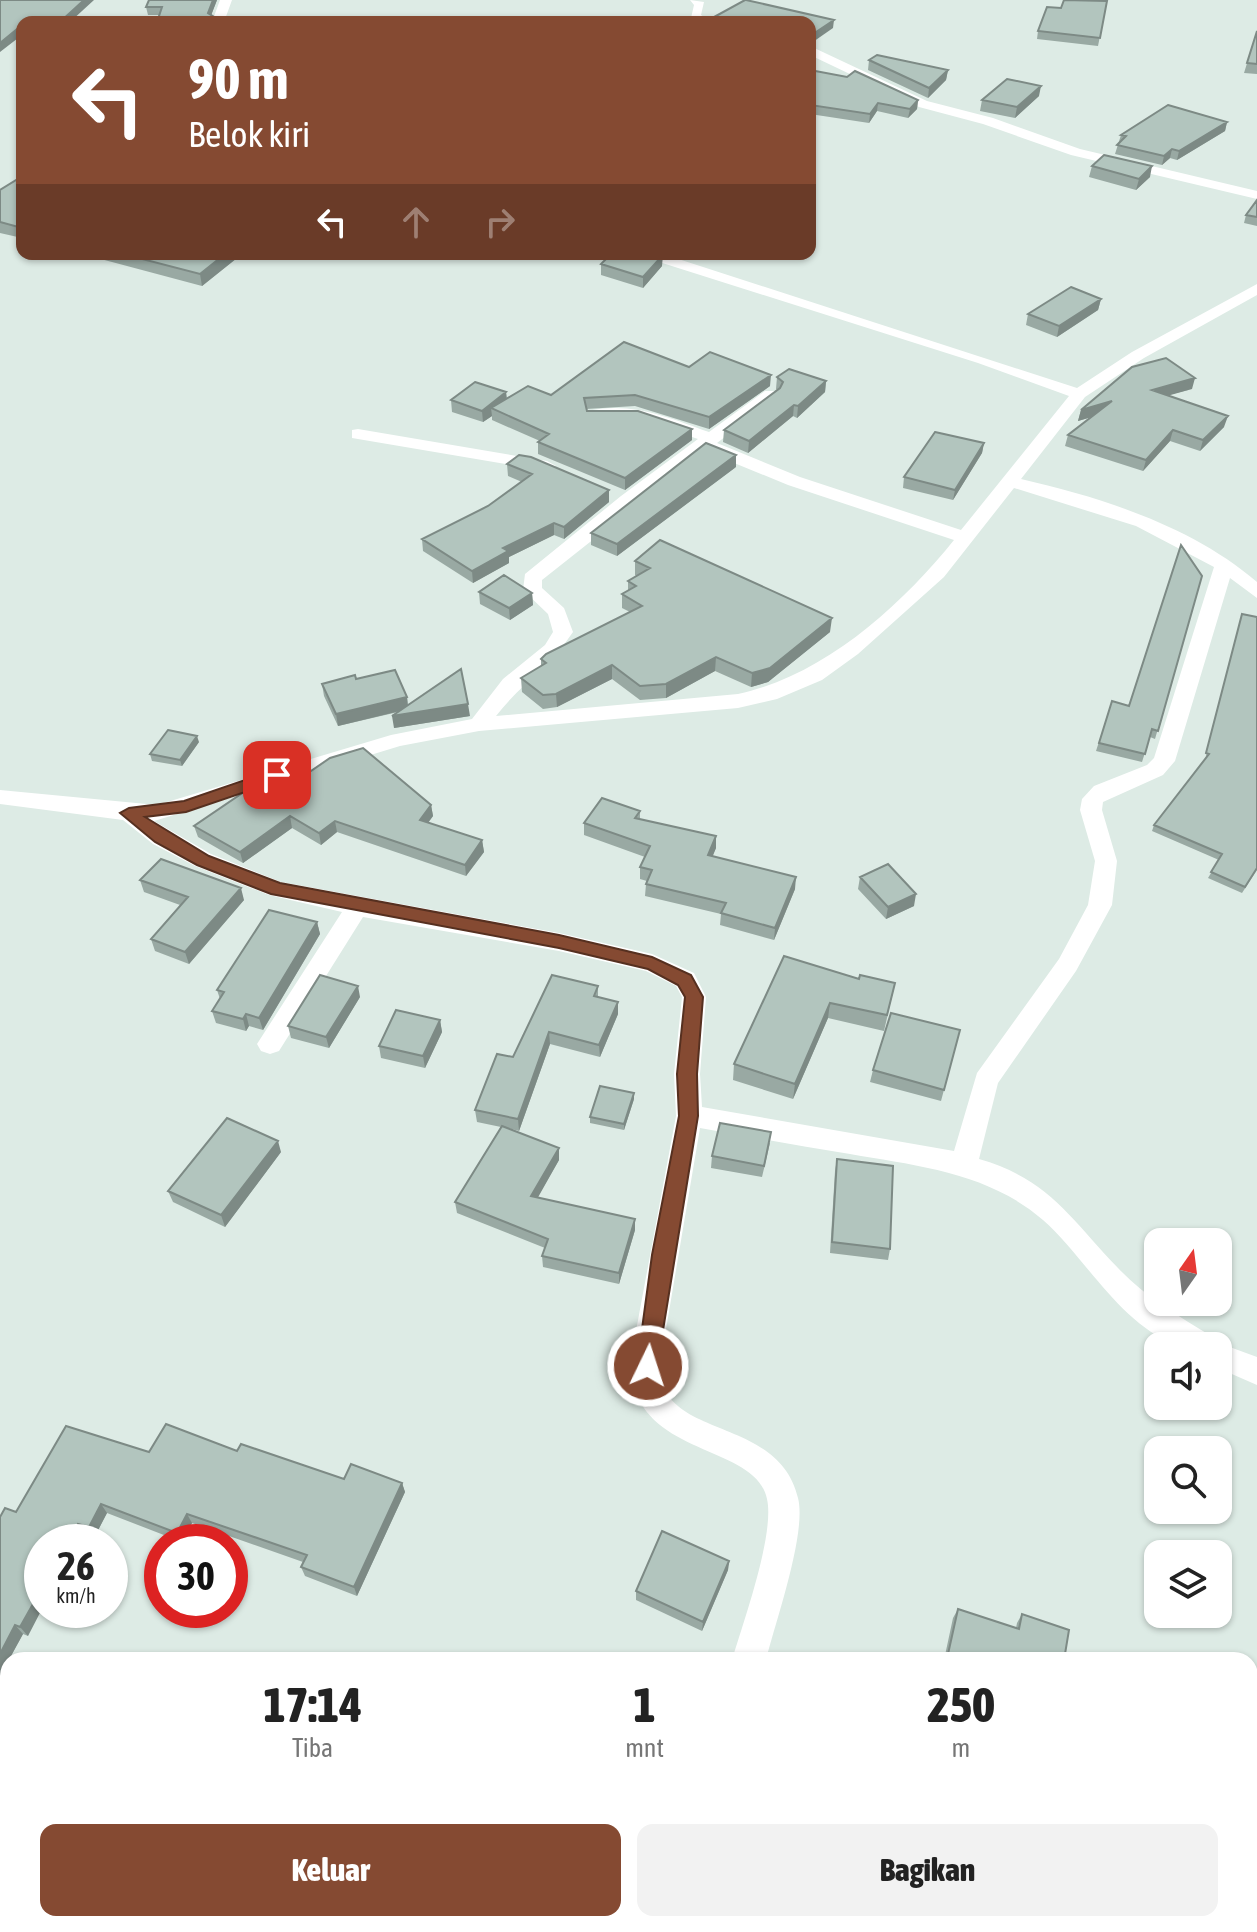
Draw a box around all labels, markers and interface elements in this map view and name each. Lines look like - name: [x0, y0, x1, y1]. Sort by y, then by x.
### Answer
- text: 90 m: [188, 47, 289, 111]
- icon: left: [56, 48, 160, 152]
- text: Belok kiri: [188, 113, 310, 155]
- icon: left: [310, 200, 354, 244]
- icon: ahead: [394, 200, 438, 244]
- icon: right: [478, 200, 522, 244]
- pin: [243, 741, 311, 809]
- icon: arrive: [255, 753, 299, 797]
- north arrow: [1144, 1228, 1232, 1316]
- map controls: [1144, 1228, 1232, 1628]
- position arrow: [606, 1324, 690, 1408]
- button: sound: [1144, 1332, 1232, 1420]
- button: search: [1144, 1436, 1232, 1524]
- speed limit sign: 30: [144, 1524, 248, 1628]
- button: layers: [1144, 1540, 1232, 1628]
- text: 26: [57, 1543, 95, 1588]
- text: km/h: [56, 1584, 96, 1607]
- text: 17:14: [263, 1677, 362, 1732]
- text: 1: [633, 1677, 656, 1732]
- text: 250: [927, 1677, 995, 1732]
- text: Tiba: [292, 1733, 333, 1763]
- text: mnt: [625, 1733, 664, 1763]
- text: m: [952, 1733, 970, 1763]
- button: Keluar: [40, 1824, 621, 1916]
- button: Bagikan: [637, 1824, 1218, 1916]

